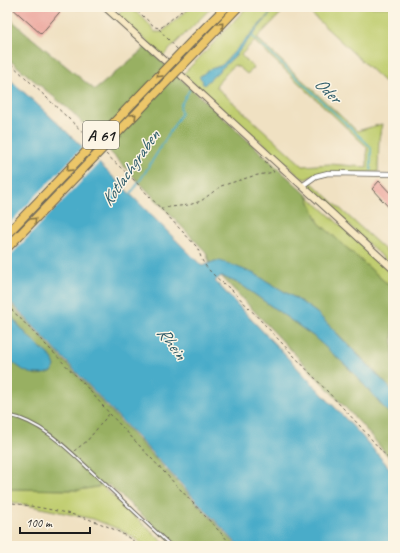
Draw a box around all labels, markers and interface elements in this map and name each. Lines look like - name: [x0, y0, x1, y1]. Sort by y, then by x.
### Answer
- one-way arrow: [216, 23, 223, 30]
- one-way arrow: [156, 70, 164, 78]
- water label: Oder: [310, 72, 348, 109]
- one-way arrow: [129, 113, 136, 121]
- road number: A 61: [83, 121, 119, 149]
- water label: Kotlachgraben: [96, 124, 165, 210]
- one-way arrow: [66, 164, 74, 172]
- one-way arrow: [29, 217, 37, 225]
- water label: Rhein: [153, 322, 193, 365]
- scale bar: [20, 509, 90, 535]
- text: 100 m: [26, 515, 53, 531]

